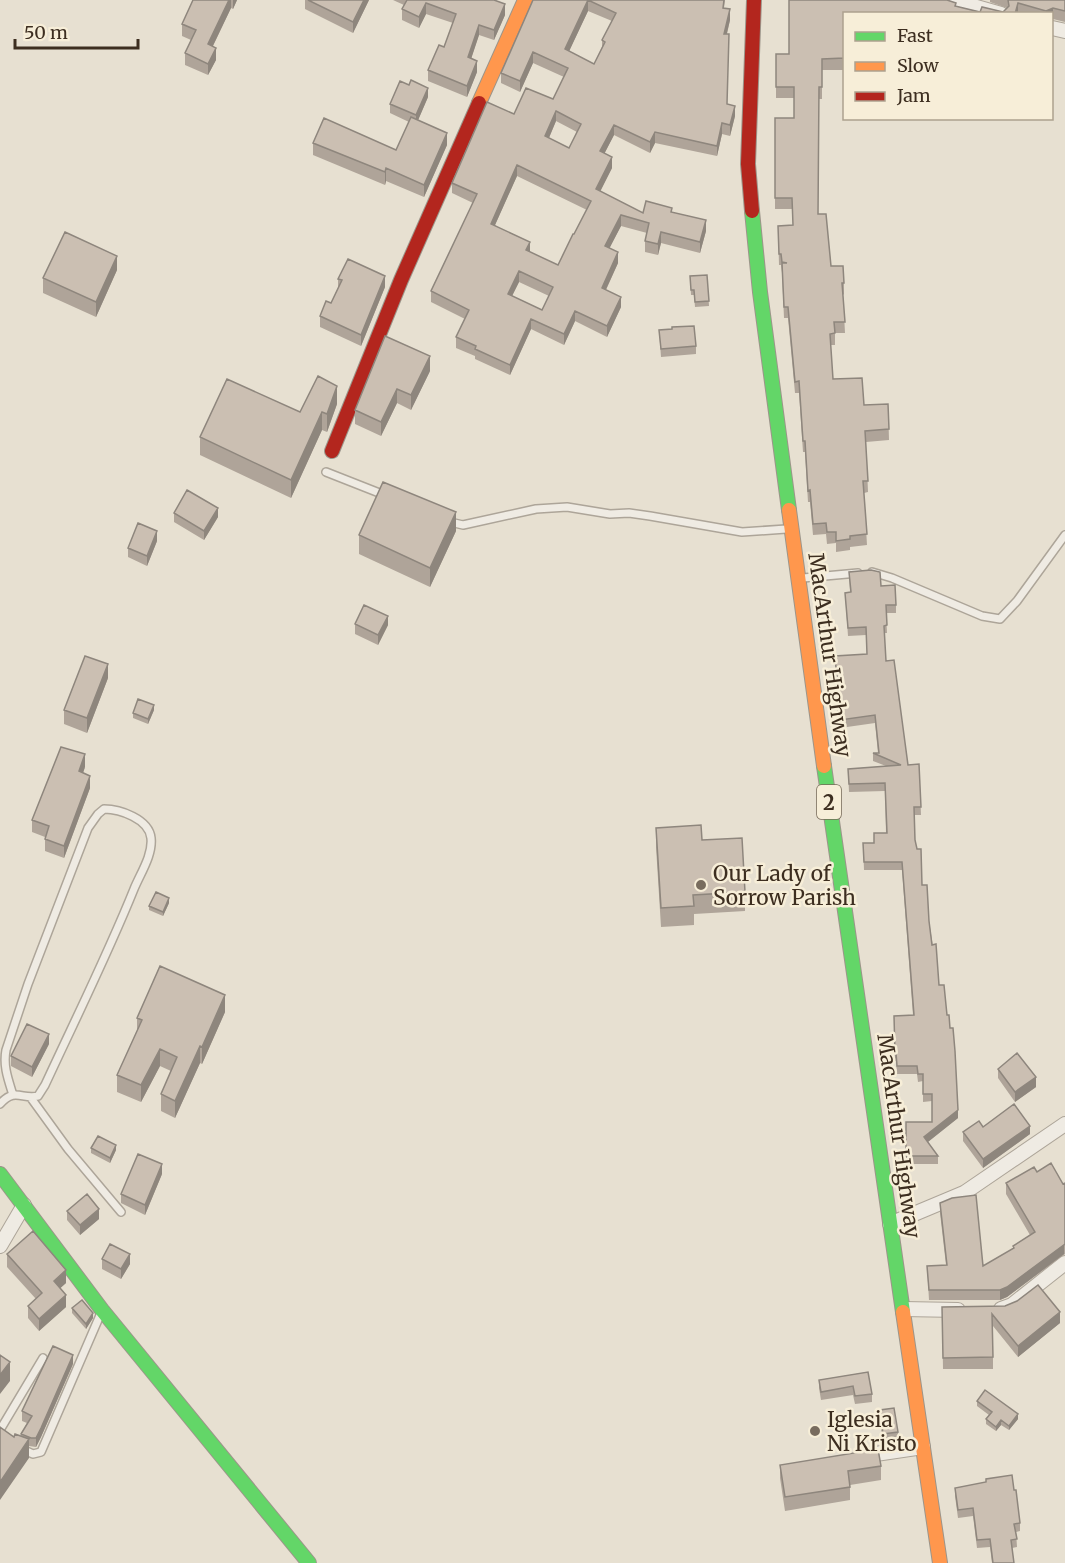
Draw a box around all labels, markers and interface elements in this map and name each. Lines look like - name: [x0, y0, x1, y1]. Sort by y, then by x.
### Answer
- scale bar: [15, 12, 138, 50]
- legend: [843, 12, 1053, 120]
- text: 50 m: [24, 21, 68, 44]
- text: Fast: [897, 24, 933, 47]
- text: Slow: [897, 54, 940, 77]
- text: Jam: [896, 84, 931, 107]
- street label: MacArthur Highway: [802, 551, 858, 760]
- road number: 2: [817, 785, 841, 819]
- place label: Our Lady of Sorrow Parish: [713, 860, 856, 911]
- marker: Our Lady of Sorrow Parish: [694, 878, 708, 892]
- street label: MacArthur Highway: [871, 1032, 927, 1241]
- place label: Iglesia Ni Kristo: [827, 1406, 917, 1457]
- marker: Iglesia Ni Kristo: [808, 1424, 822, 1438]

